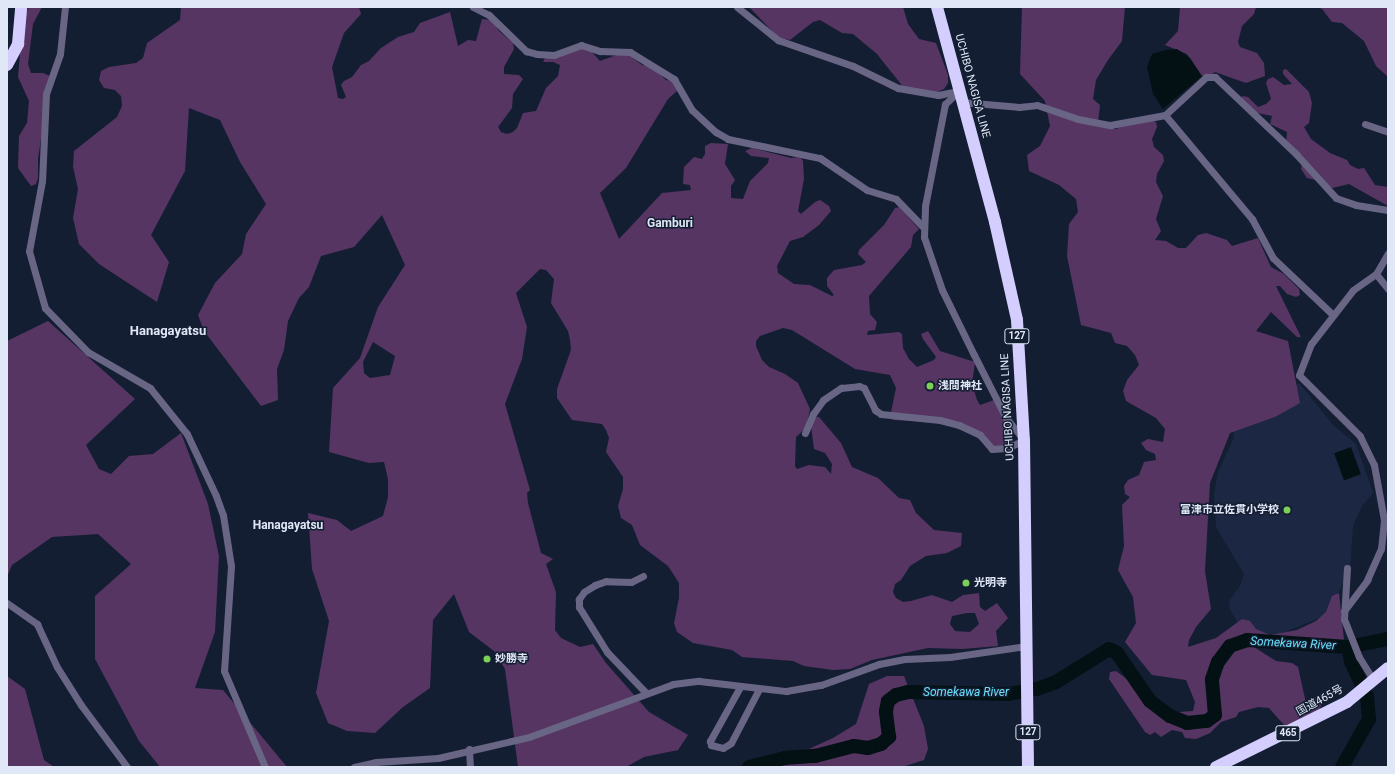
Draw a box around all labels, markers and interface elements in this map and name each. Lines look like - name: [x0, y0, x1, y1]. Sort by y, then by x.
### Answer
- street label: UCHIBO NAGISA LINE: [952, 32, 992, 140]
- district label: Gamburi: [647, 217, 693, 231]
- district label: Hanagayatsu: [130, 323, 206, 339]
- road number: 127: [1004, 328, 1030, 344]
- street label: UCHIBO NAGISA LINE: [999, 353, 1017, 461]
- place label: 浅間神社: [938, 379, 982, 393]
- marker: 浅間神社: [925, 381, 935, 391]
- place label: 富津市立佐貫小学校: [1180, 503, 1279, 517]
- marker: 富津市立佐貫小学校: [1282, 505, 1292, 515]
- district label: Hanagayatsu: [253, 519, 323, 533]
- place label: 光明寺: [974, 576, 1007, 590]
- marker: 光明寺: [961, 578, 971, 588]
- water label: Somekawa River: [1250, 635, 1336, 653]
- place label: 妙勝寺: [495, 652, 528, 666]
- marker: 妙勝寺: [482, 654, 492, 664]
- street label: 国道465号: [1294, 683, 1346, 719]
- water label: Somekawa River: [923, 686, 1009, 700]
- road number: 127: [1015, 724, 1041, 740]
- road number: 465: [1275, 725, 1301, 741]

